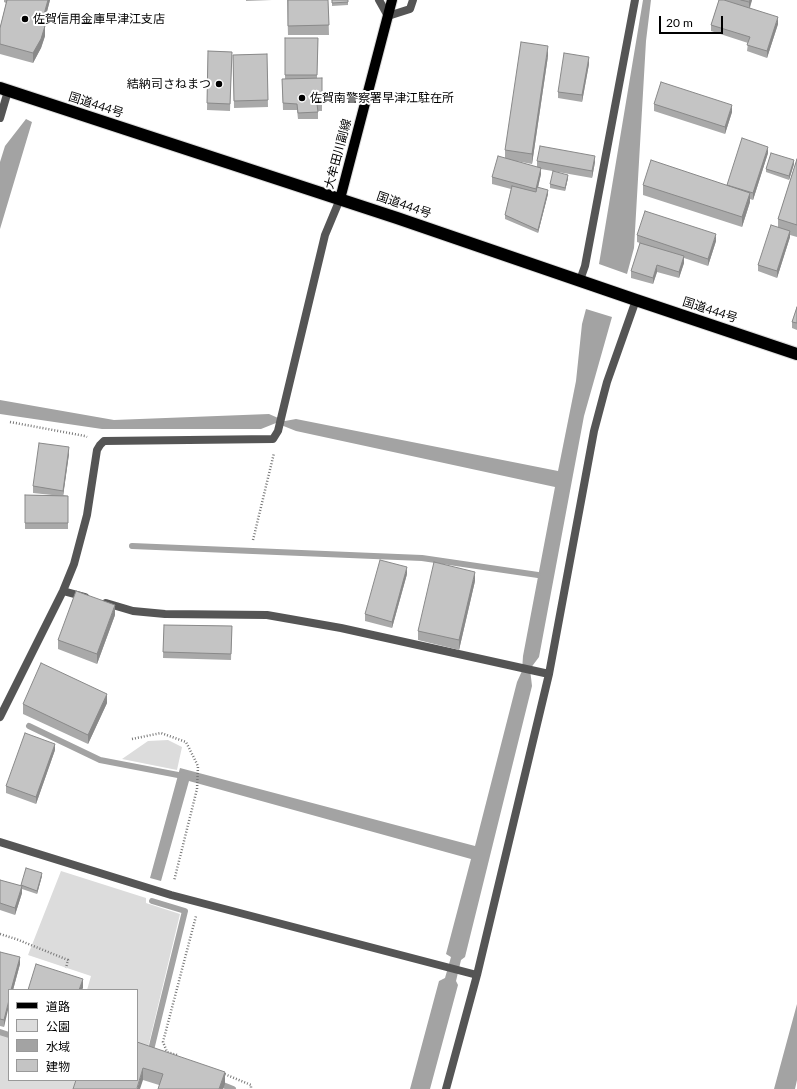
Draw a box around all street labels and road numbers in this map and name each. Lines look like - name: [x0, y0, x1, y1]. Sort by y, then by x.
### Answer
- street label: 国道444号: [67, 89, 125, 121]
- street label: 大牟田川副線: [322, 117, 354, 191]
- street label: 国道444号: [375, 189, 433, 221]
- street label: 国道444号: [681, 294, 739, 326]

